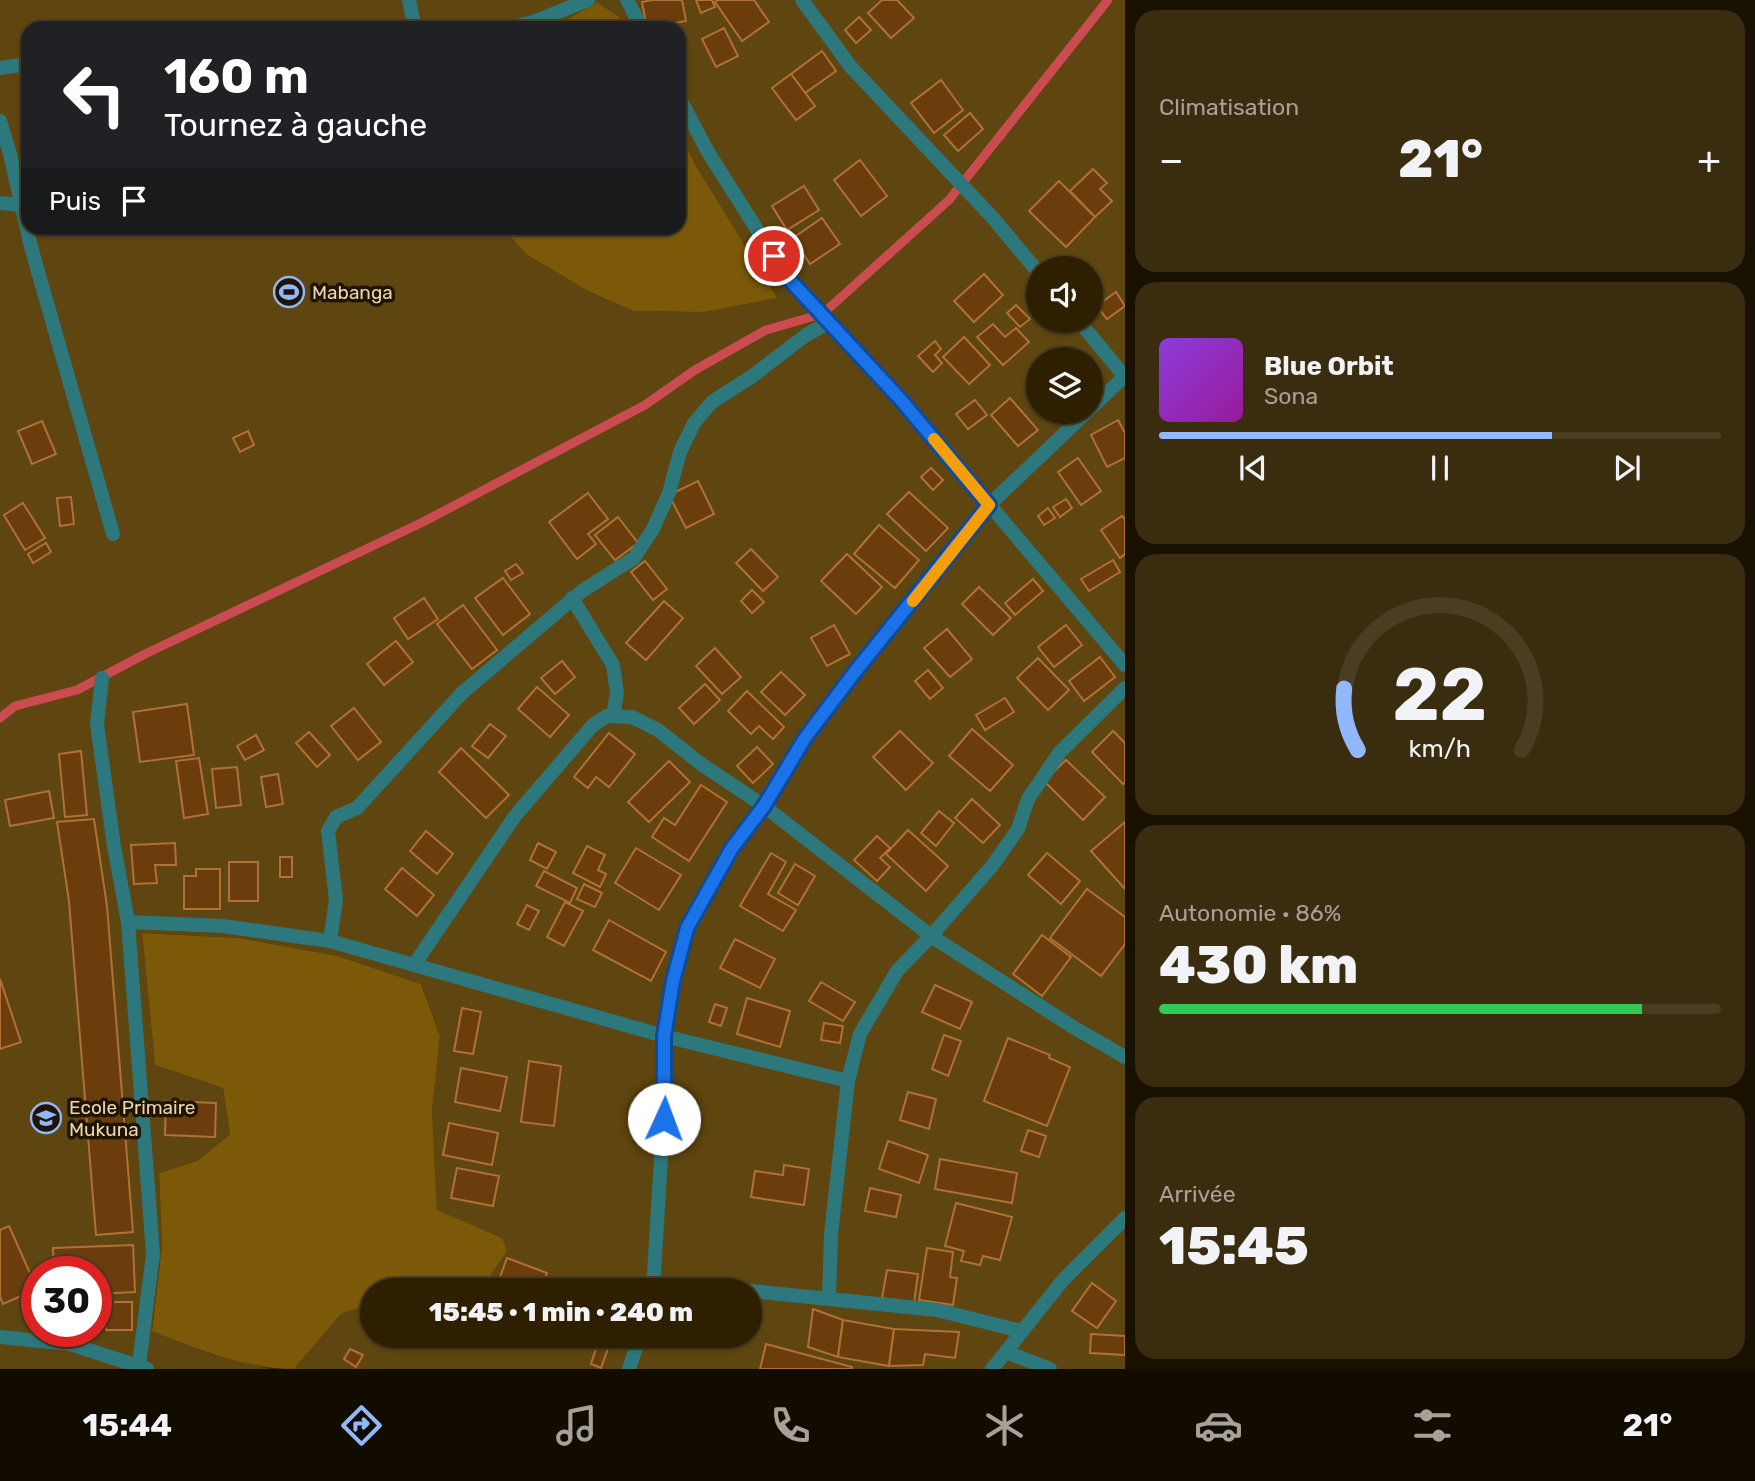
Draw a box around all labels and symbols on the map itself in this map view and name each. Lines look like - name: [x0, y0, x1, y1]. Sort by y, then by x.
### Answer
- pin: [744, 226, 804, 286]
- sports icon: Mabanga: [272, 275, 306, 309]
- place label: Mabanga: [312, 281, 393, 304]
- position arrow: [627, 1082, 701, 1156]
- place label: Ecole Primaire Mukuna: [69, 1096, 195, 1141]
- school or university icon: Ecole Primaire Mukuna: [29, 1101, 63, 1135]
- speed limit sign: 30: [21, 1256, 112, 1347]

